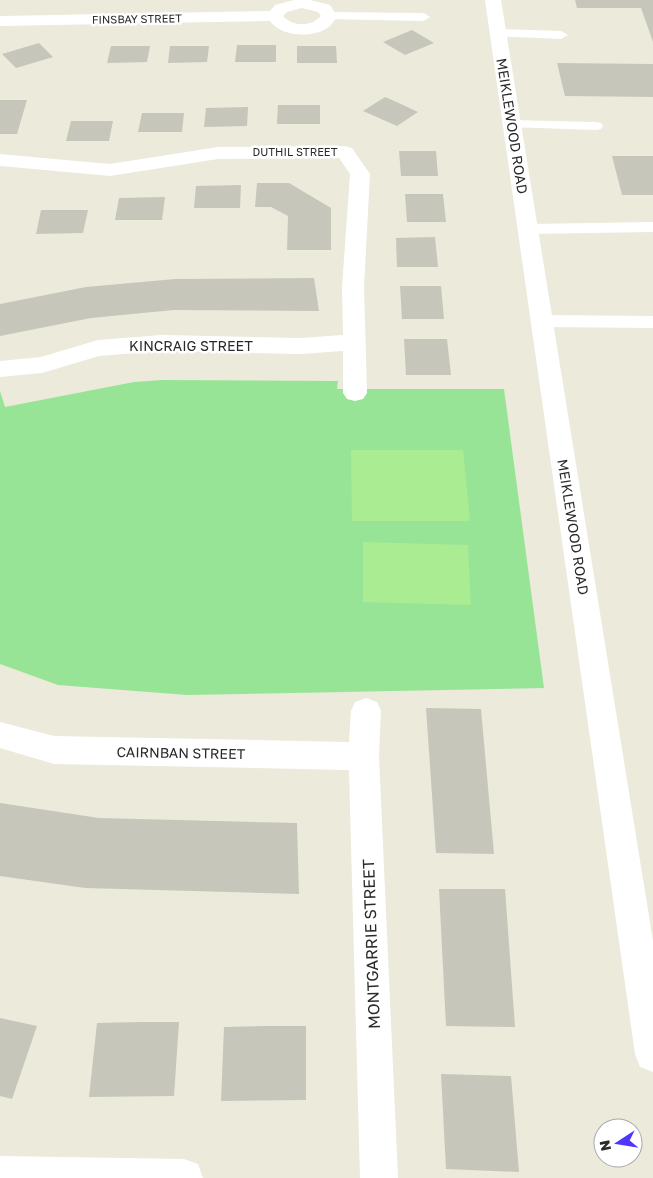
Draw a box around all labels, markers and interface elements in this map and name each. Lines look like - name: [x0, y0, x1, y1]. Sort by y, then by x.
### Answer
- street label: FINSBAY STREET: [92, 11, 182, 26]
- street label: MEIKLEWOOD ROAD: [493, 57, 532, 195]
- street label: DUTHIL STREET: [253, 145, 338, 158]
- street label: KINCRAIG STREET: [129, 337, 253, 354]
- street label: MEIKLEWOOD ROAD: [554, 458, 593, 596]
- street label: CAIRNBAN STREET: [117, 743, 246, 762]
- street label: MONTGARRIE STREET: [358, 859, 384, 1029]
- north arrow: [593, 1118, 643, 1168]
- text: N: [595, 1139, 614, 1153]

